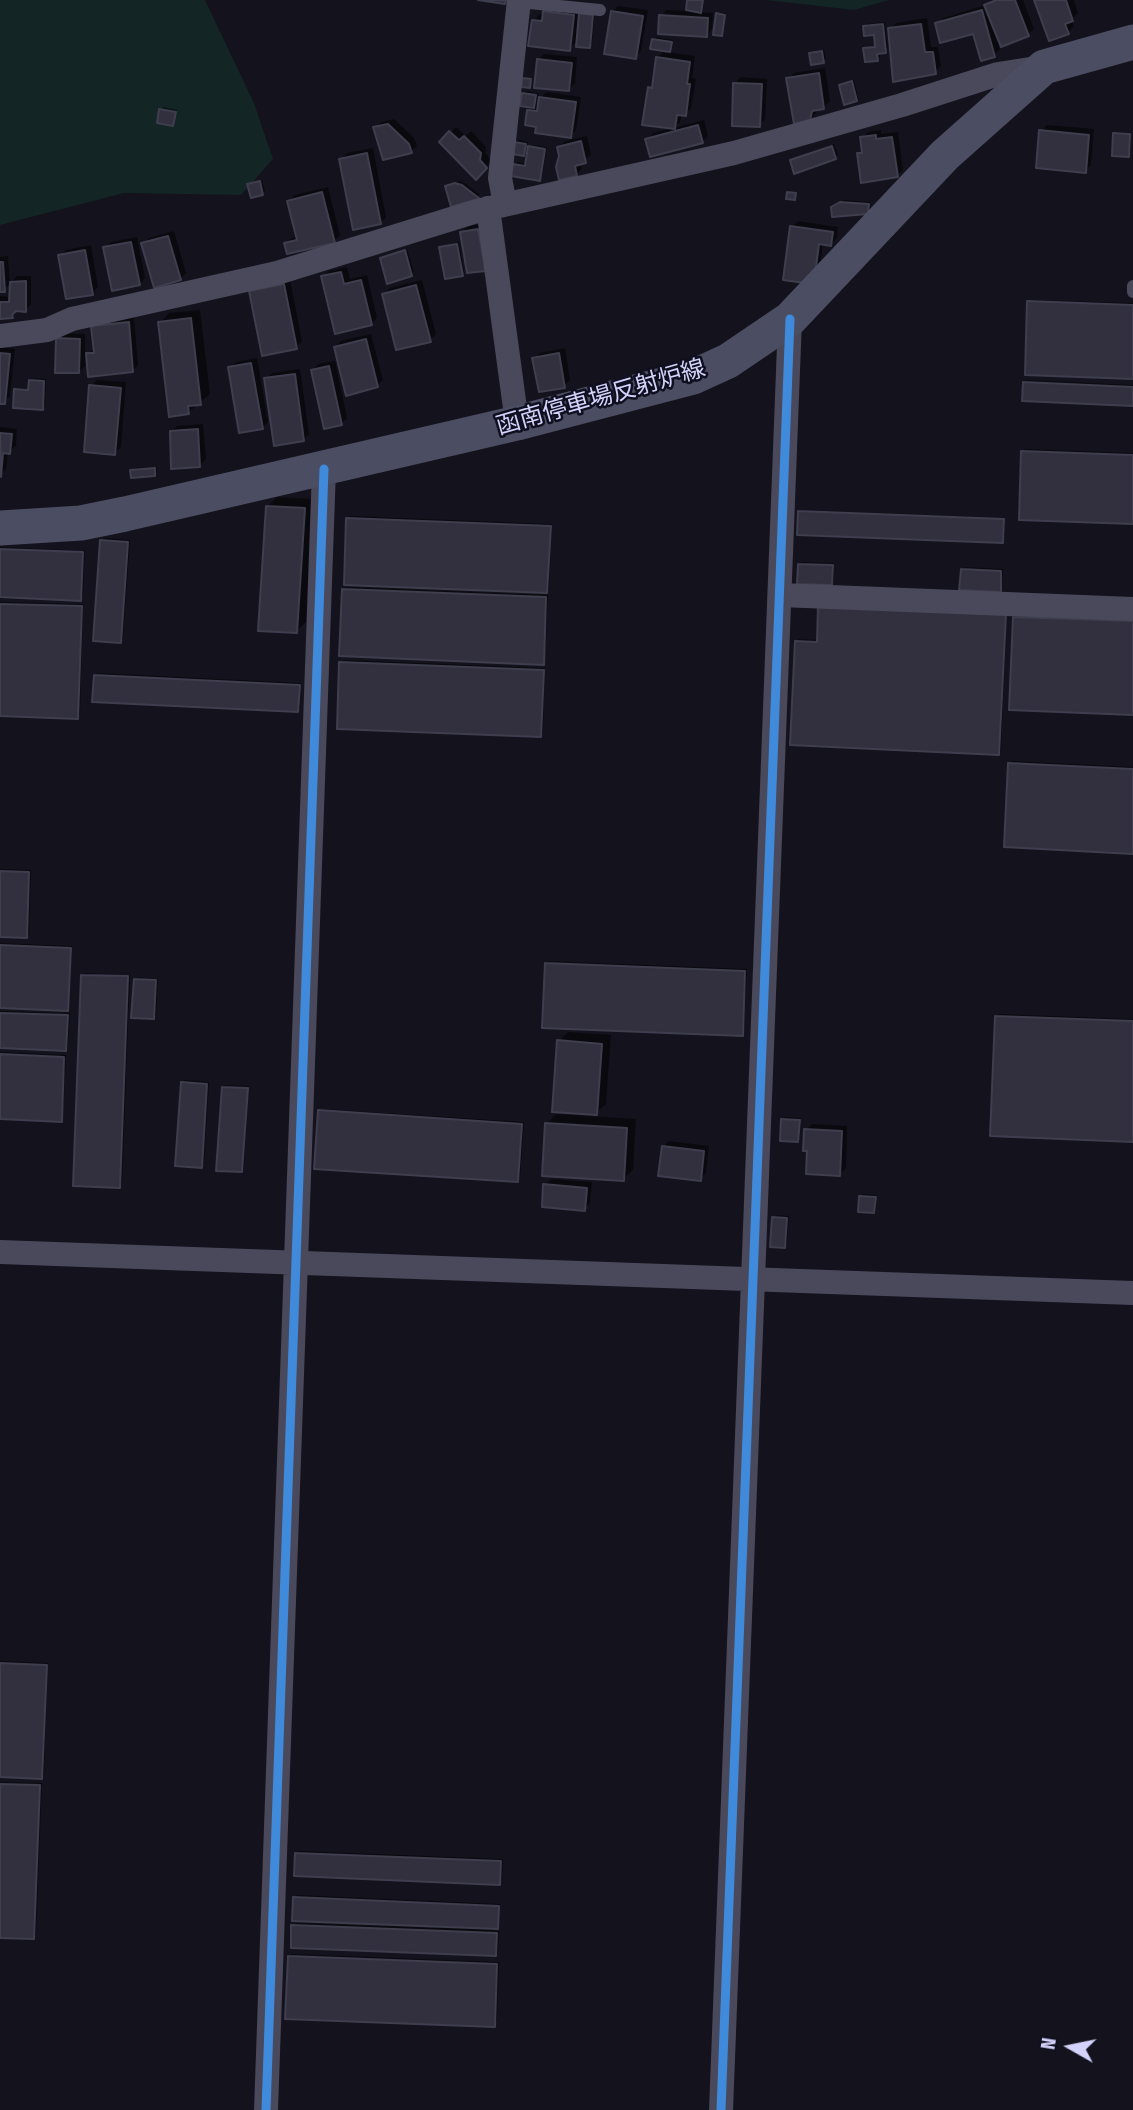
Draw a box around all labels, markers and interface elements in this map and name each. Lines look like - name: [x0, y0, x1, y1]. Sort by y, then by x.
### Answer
- street label: 函南停車場反射炉線: [493, 354, 709, 442]
- north arrow: [1035, 2012, 1105, 2082]
- text: N: [1037, 2036, 1061, 2051]

